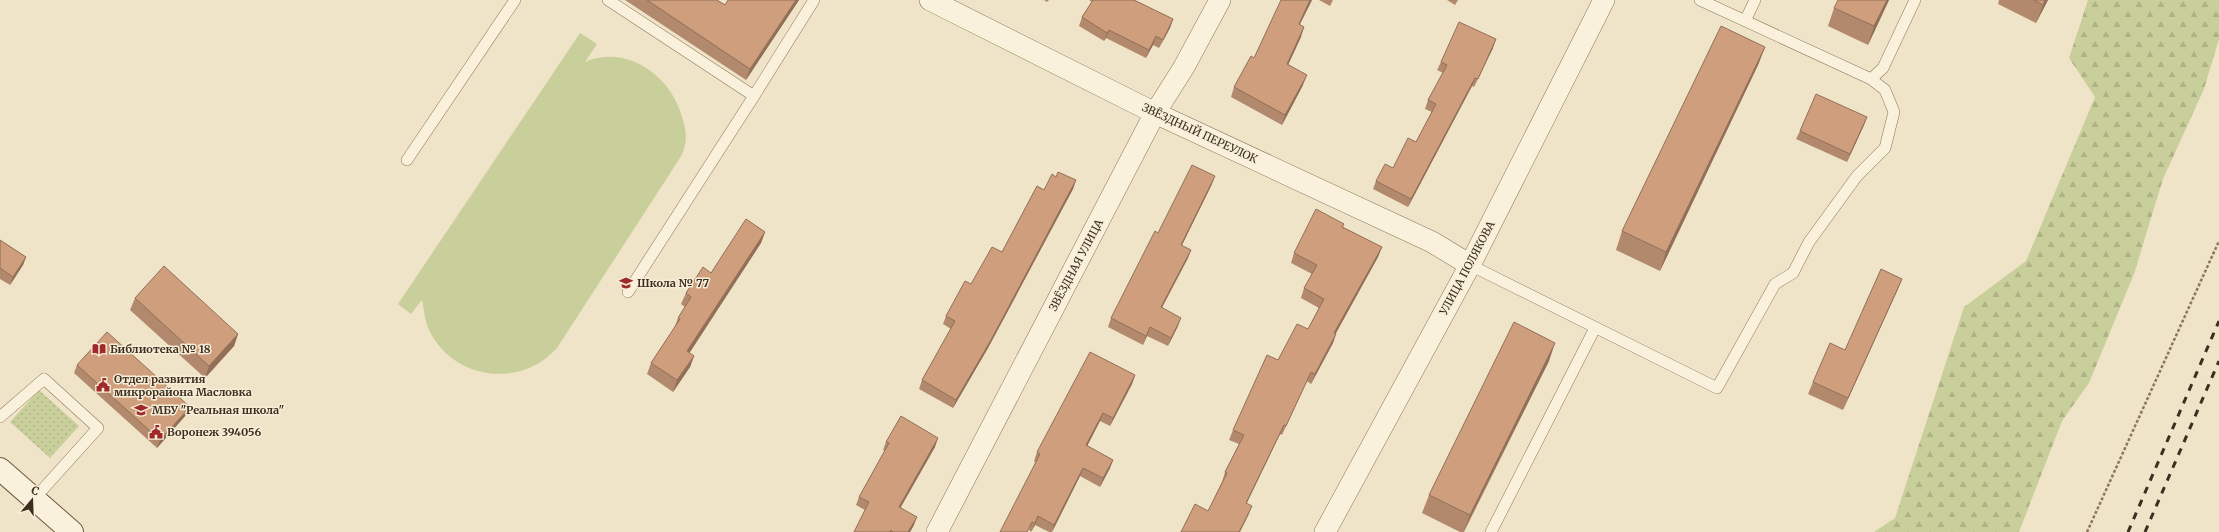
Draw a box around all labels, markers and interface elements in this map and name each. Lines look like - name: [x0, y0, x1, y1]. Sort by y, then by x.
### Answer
- street label: ЗВЁЗДНЫЙ ПЕРЕУЛОК: [1140, 100, 1260, 166]
- street label: ЗВЁЗДНАЯ УЛИЦА: [1046, 216, 1106, 313]
- street label: УЛИЦА ПОЛЯКОВА: [1436, 218, 1498, 318]
- school or university icon: Школа № 77: [618, 275, 634, 291]
- place label: Школа № 77: [637, 276, 710, 290]
- library icon: Библиотека № 18: [91, 341, 107, 357]
- place label: Библиотека № 18: [110, 342, 211, 356]
- place label: Отдел развития микрорайона Масловка: [114, 372, 252, 399]
- public building icon: Отдел развития микрорайона Масловка: [95, 377, 111, 393]
- school or university icon: МБУ "Реальная школа": [133, 402, 149, 418]
- place label: МБУ "Реальная школа": [152, 403, 285, 417]
- public building icon: Воронеж 394056: [148, 424, 164, 440]
- place label: Воронеж 394056: [167, 425, 261, 439]
- north arrow: [12, 480, 52, 520]
- text: С: [30, 483, 41, 498]

